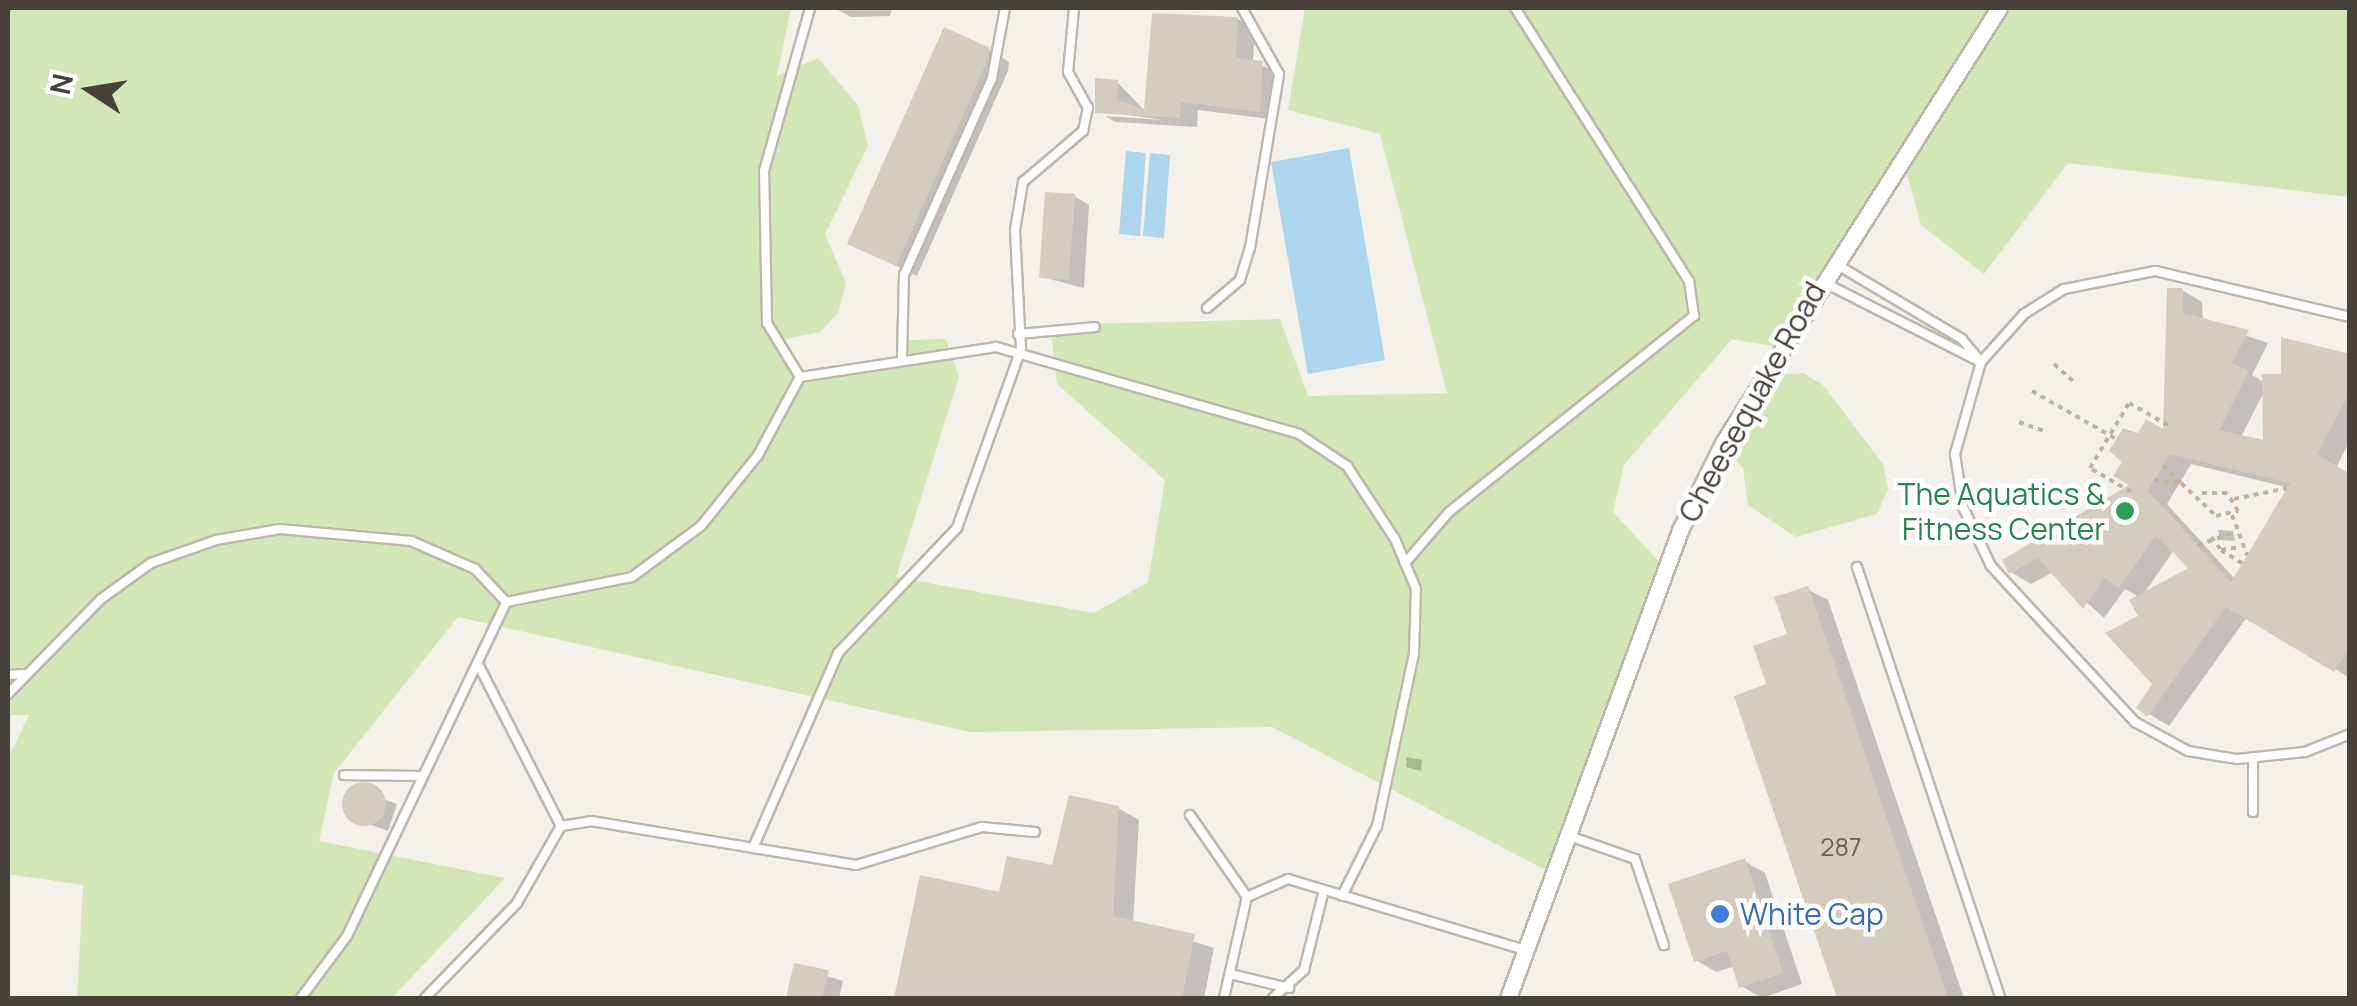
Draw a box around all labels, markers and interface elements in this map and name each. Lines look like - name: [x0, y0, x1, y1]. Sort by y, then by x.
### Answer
- north arrow: [40, 40, 140, 140]
- text: N: [40, 70, 81, 98]
- street label: Cheesequake Road: [1671, 276, 1833, 528]
- place label: The Aquatics & Fitness Center: [1898, 476, 2105, 546]
- marker: The Aquatics & Fitness Center: [2114, 500, 2136, 522]
- house number: 287: [1820, 832, 1862, 862]
- place label: White Cap: [1740, 896, 1884, 932]
- marker: White Cap: [1709, 903, 1731, 925]

